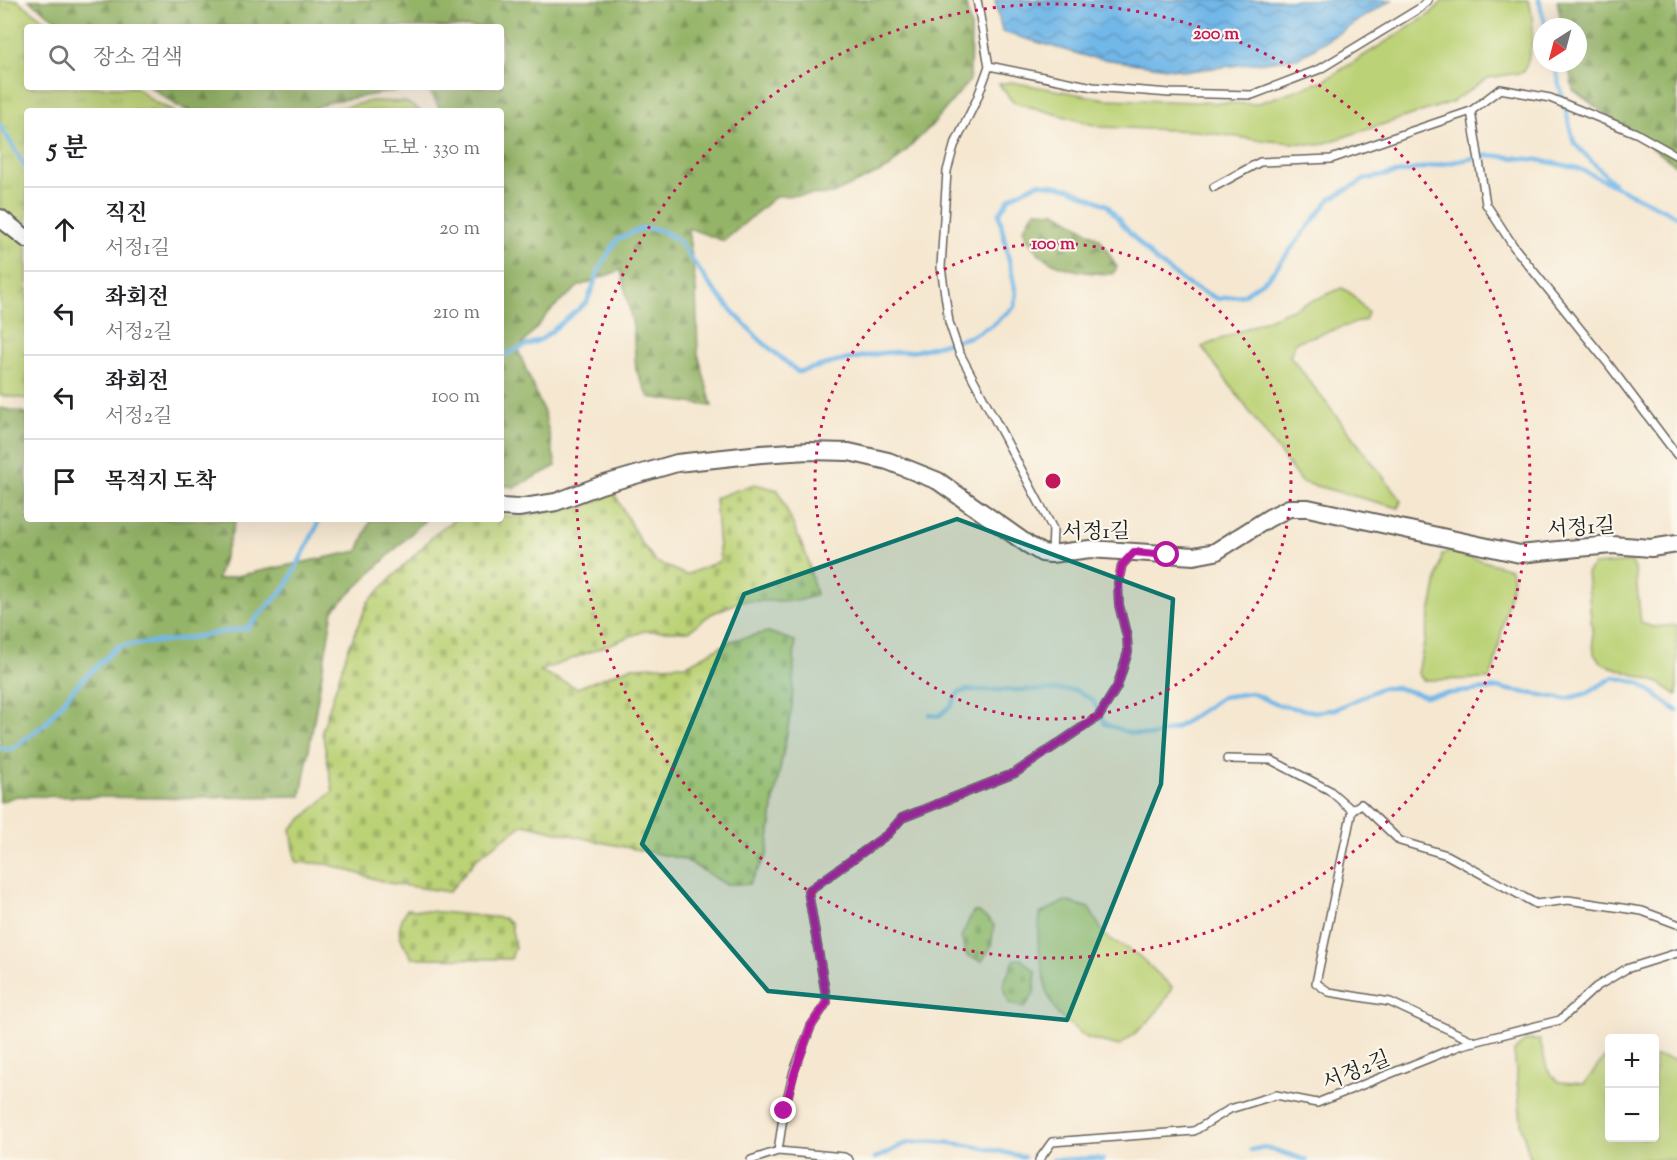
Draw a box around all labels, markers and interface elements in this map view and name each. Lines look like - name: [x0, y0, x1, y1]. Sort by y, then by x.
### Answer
- north arrow: [1533, 18, 1587, 72]
- text: 200 m: [1193, 22, 1239, 48]
- search box: [24, 24, 504, 90]
- icon: search: [45, 41, 78, 74]
- text: 장소 검색: [93, 43, 183, 75]
- text: 5 분: [48, 131, 88, 168]
- text: 도보 · 330 m: [380, 135, 480, 164]
- text: 직진: [105, 199, 148, 231]
- icon: ahead: [48, 213, 81, 246]
- text: 20 m: [439, 215, 480, 244]
- text: 100 m: [1031, 232, 1075, 258]
- text: 서정1길: [105, 235, 170, 264]
- text: 좌회전: [105, 283, 169, 315]
- icon: left: [48, 297, 81, 330]
- text: 210 m: [433, 299, 480, 328]
- text: 서정2길: [105, 319, 172, 348]
- text: 좌회전: [105, 367, 169, 399]
- icon: left: [48, 381, 81, 414]
- text: 100 m: [431, 383, 480, 412]
- text: 서정2길: [105, 403, 172, 432]
- icon: arrive: [48, 465, 81, 498]
- text: 목적지 도착: [105, 467, 216, 499]
- centre of rings: [1043, 471, 1063, 491]
- street label: 서정1길: [1546, 512, 1616, 546]
- street label: 서정1길: [1062, 517, 1130, 549]
- route start: [1153, 541, 1179, 567]
- map controls: [1605, 1034, 1659, 1142]
- button: +: [1605, 1034, 1659, 1088]
- street label: 서정2길: [1318, 1045, 1395, 1099]
- button: −: [1605, 1088, 1659, 1142]
- route end: [770, 1097, 796, 1123]

